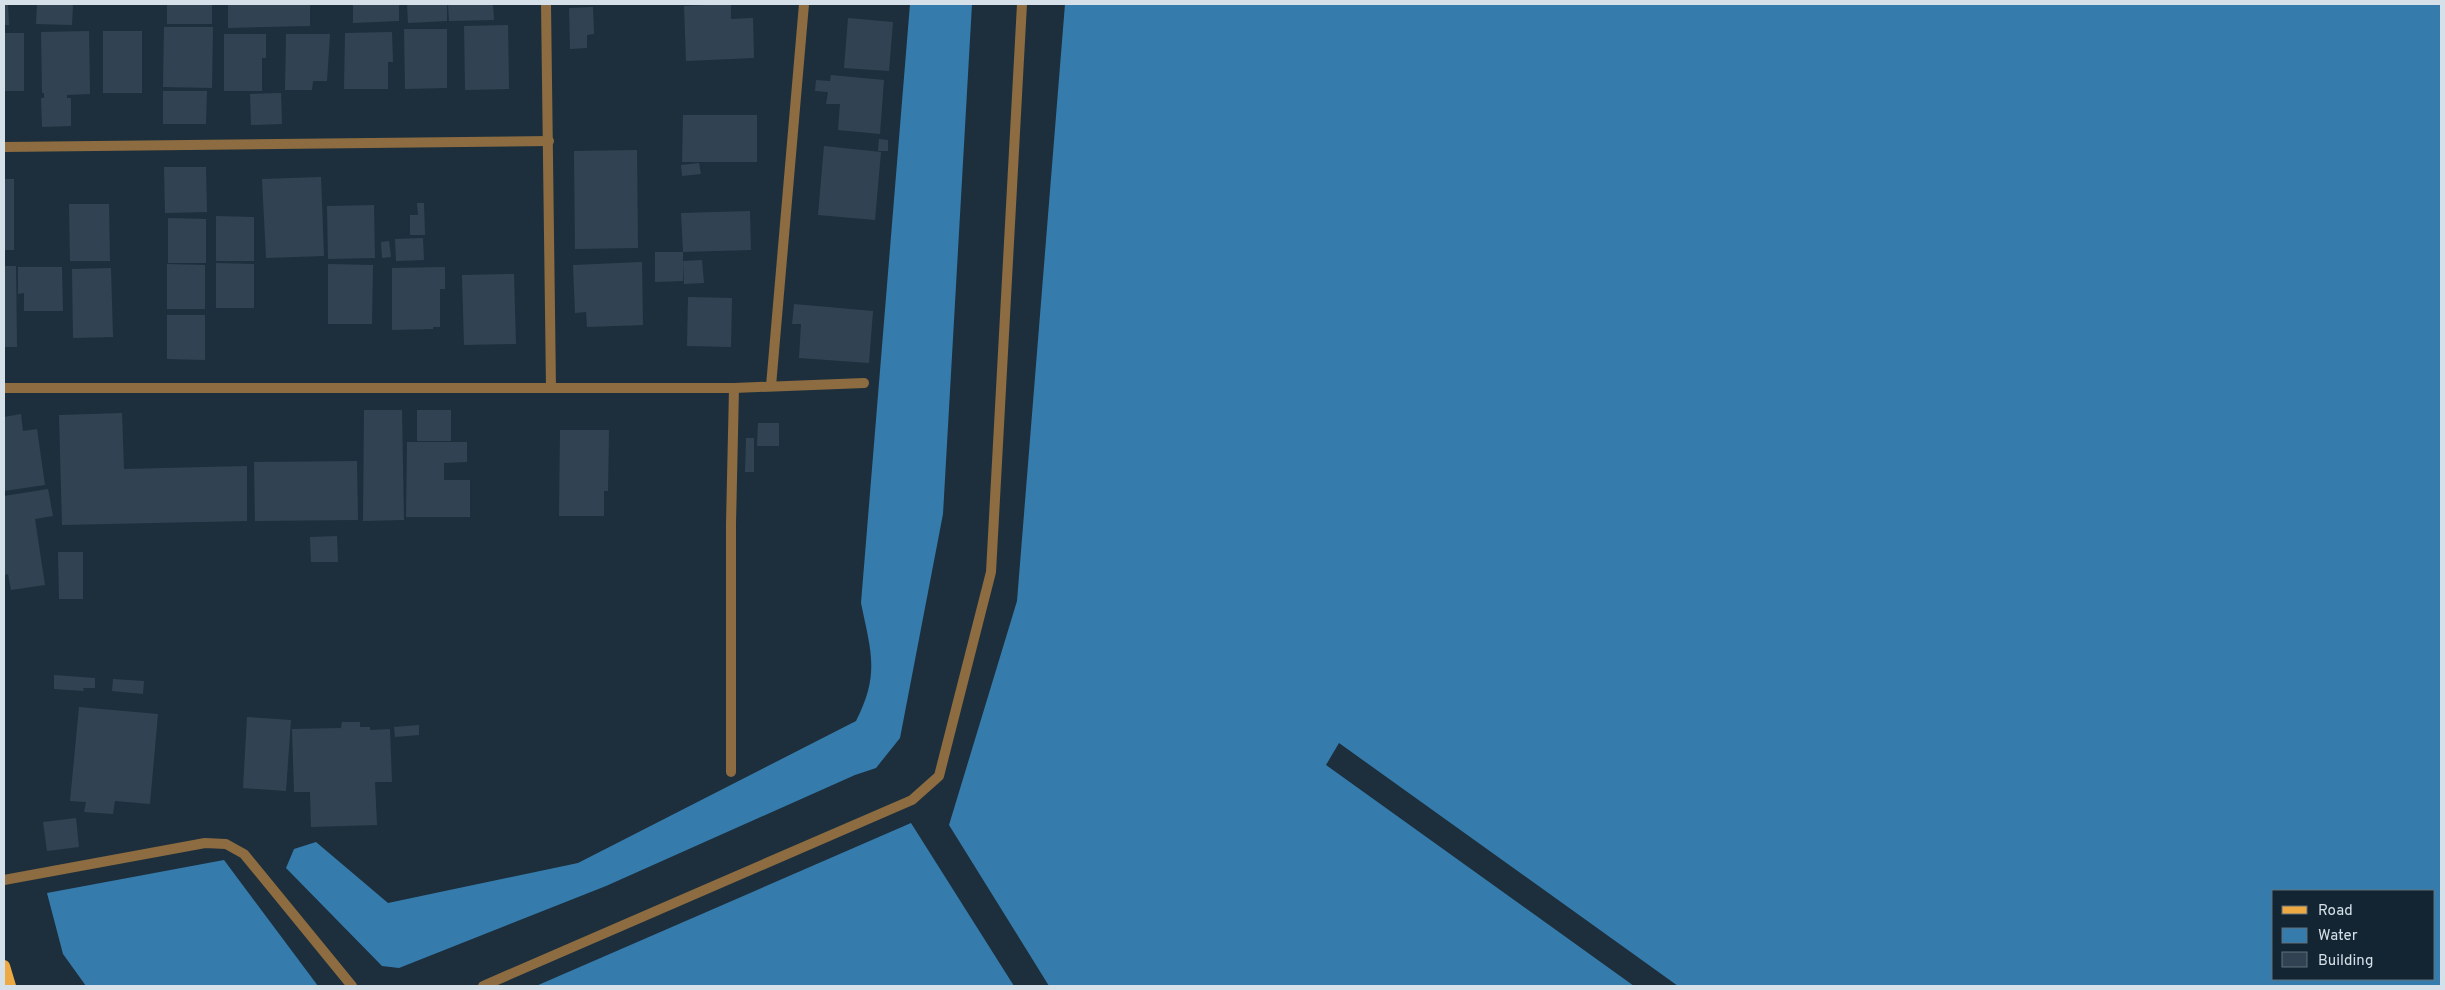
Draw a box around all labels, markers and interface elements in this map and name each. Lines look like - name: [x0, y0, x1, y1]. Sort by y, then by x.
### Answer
- legend: [2272, 890, 2435, 980]
- text: Road: [2318, 902, 2353, 921]
- text: Water: [2318, 927, 2358, 946]
- text: Building: [2318, 952, 2373, 971]

